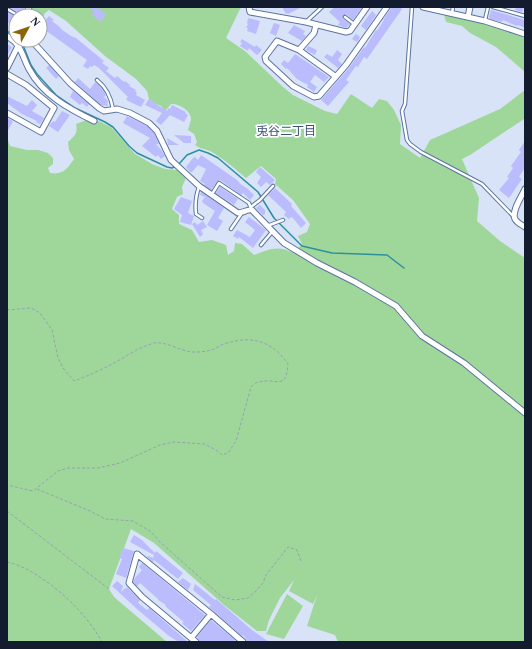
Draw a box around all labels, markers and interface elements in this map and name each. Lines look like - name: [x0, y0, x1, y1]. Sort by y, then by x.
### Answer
- north arrow: [8, 8, 48, 48]
- text: N: [29, 15, 43, 29]
- district label: 兎谷二丁目: [256, 124, 316, 138]

